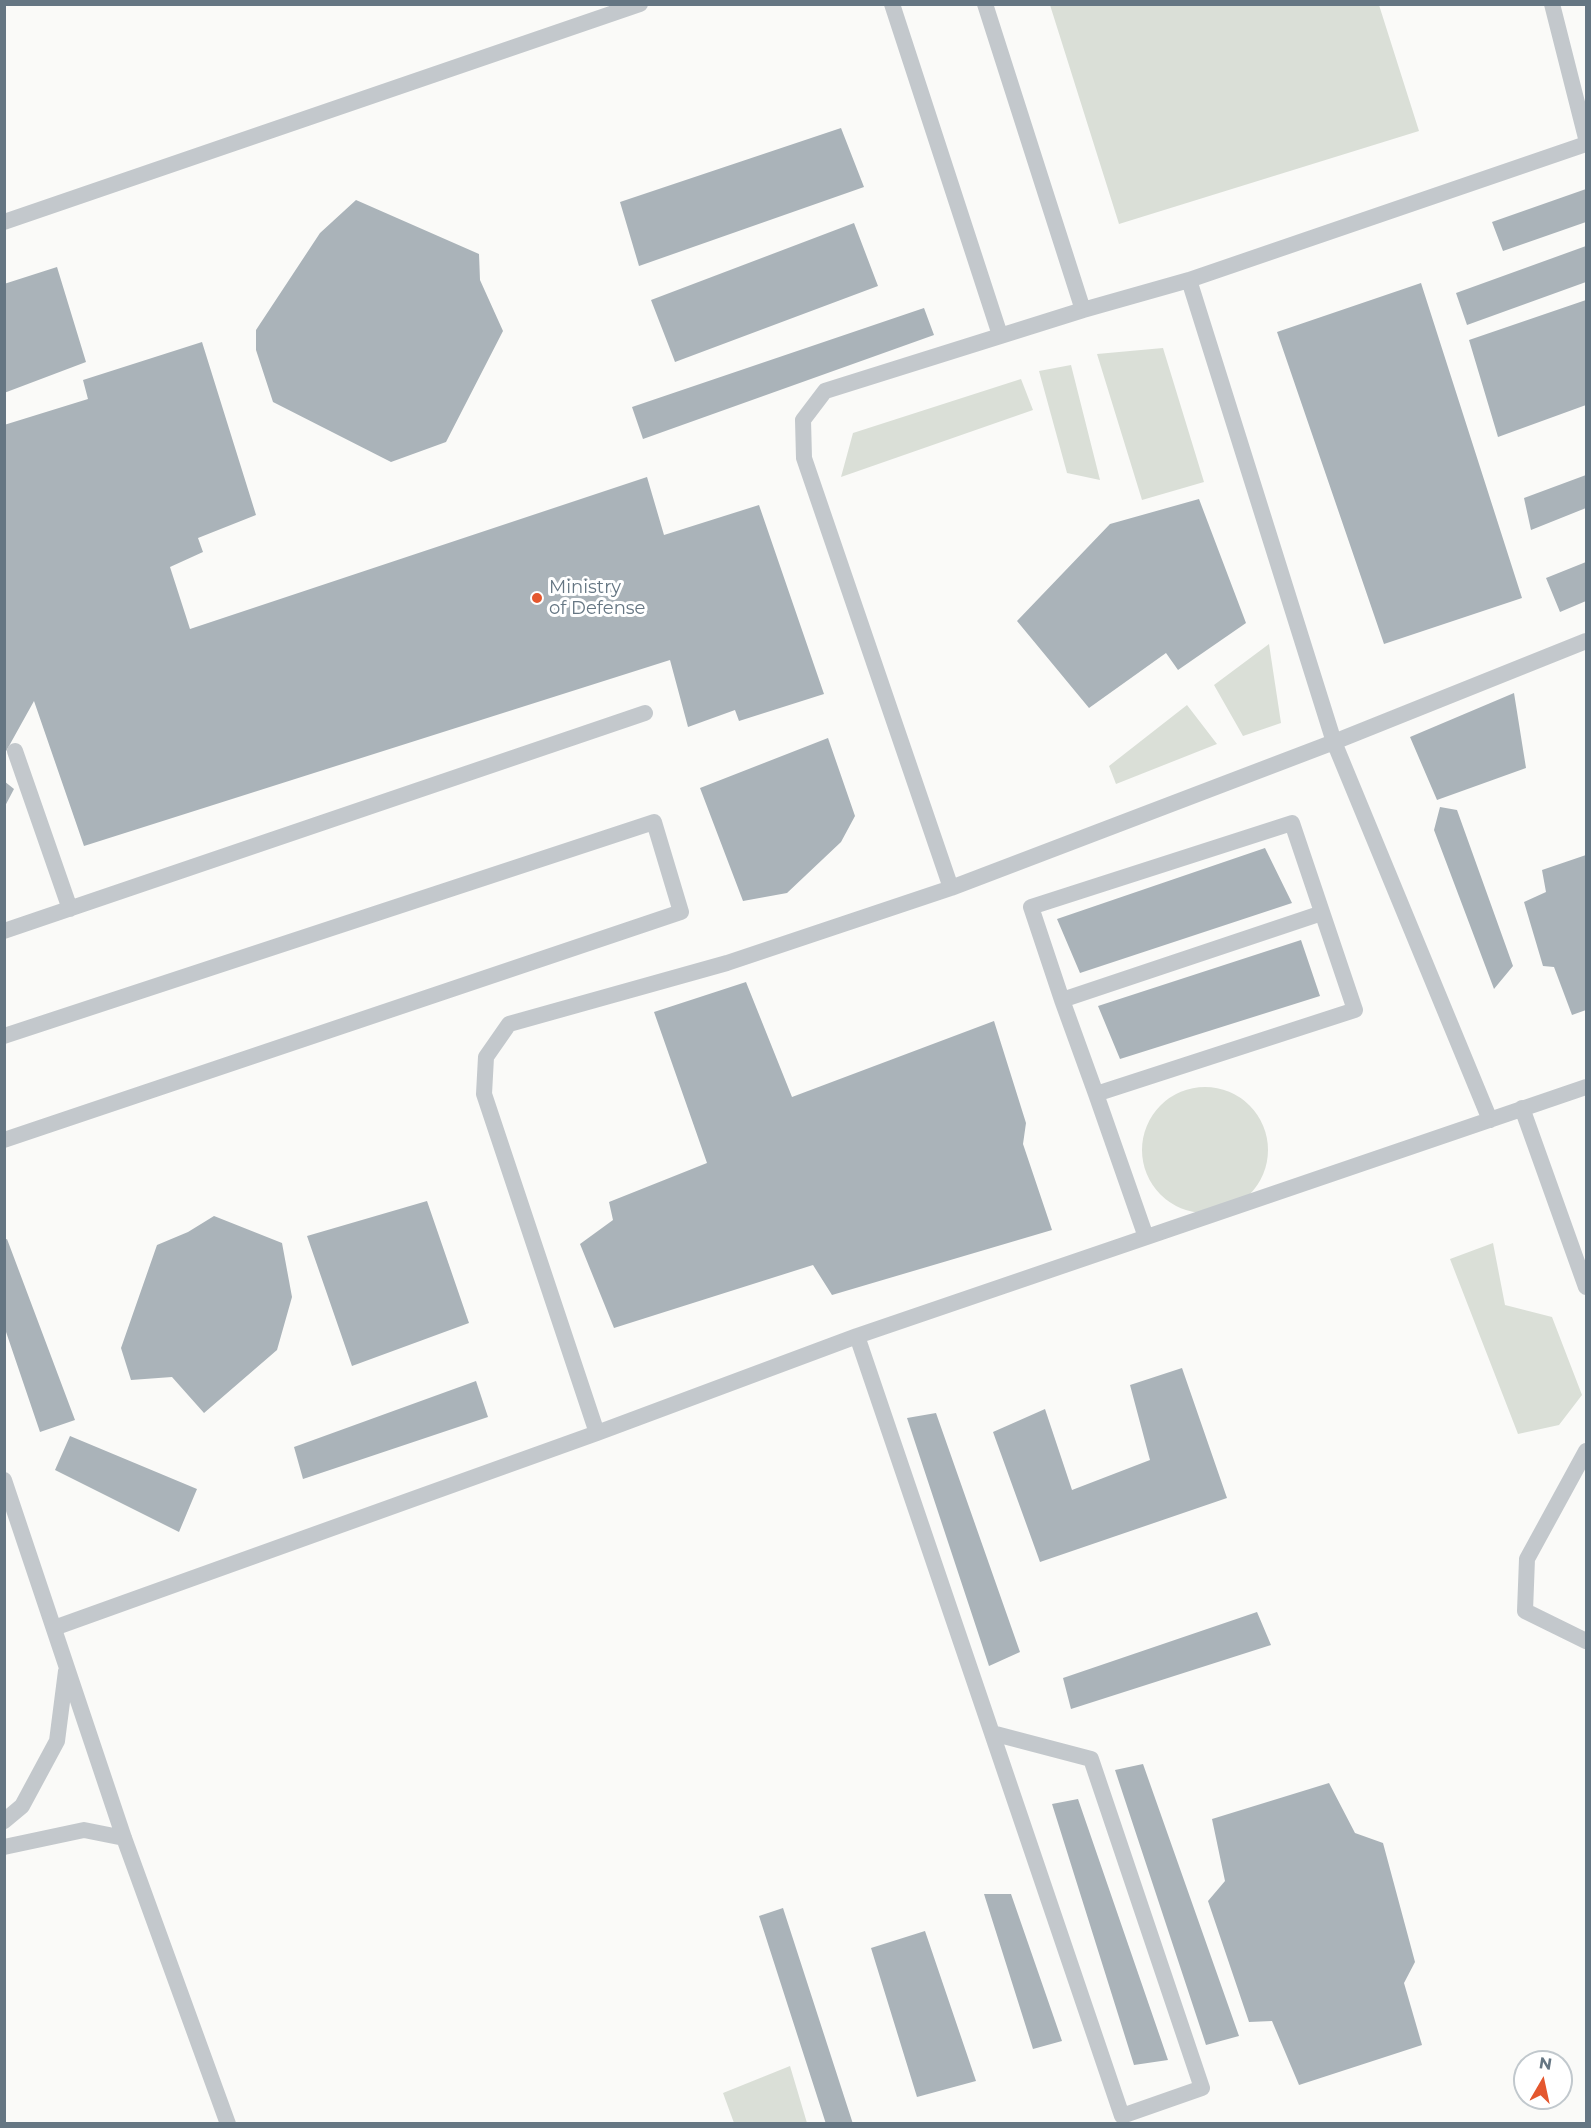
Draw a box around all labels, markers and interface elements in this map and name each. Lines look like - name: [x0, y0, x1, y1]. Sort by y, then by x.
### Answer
- place label: Ministry of Defense: [549, 577, 645, 620]
- marker: Ministry of Defense: [530, 591, 544, 605]
- north arrow: [1513, 2050, 1573, 2110]
- text: N: [1538, 2053, 1553, 2074]

